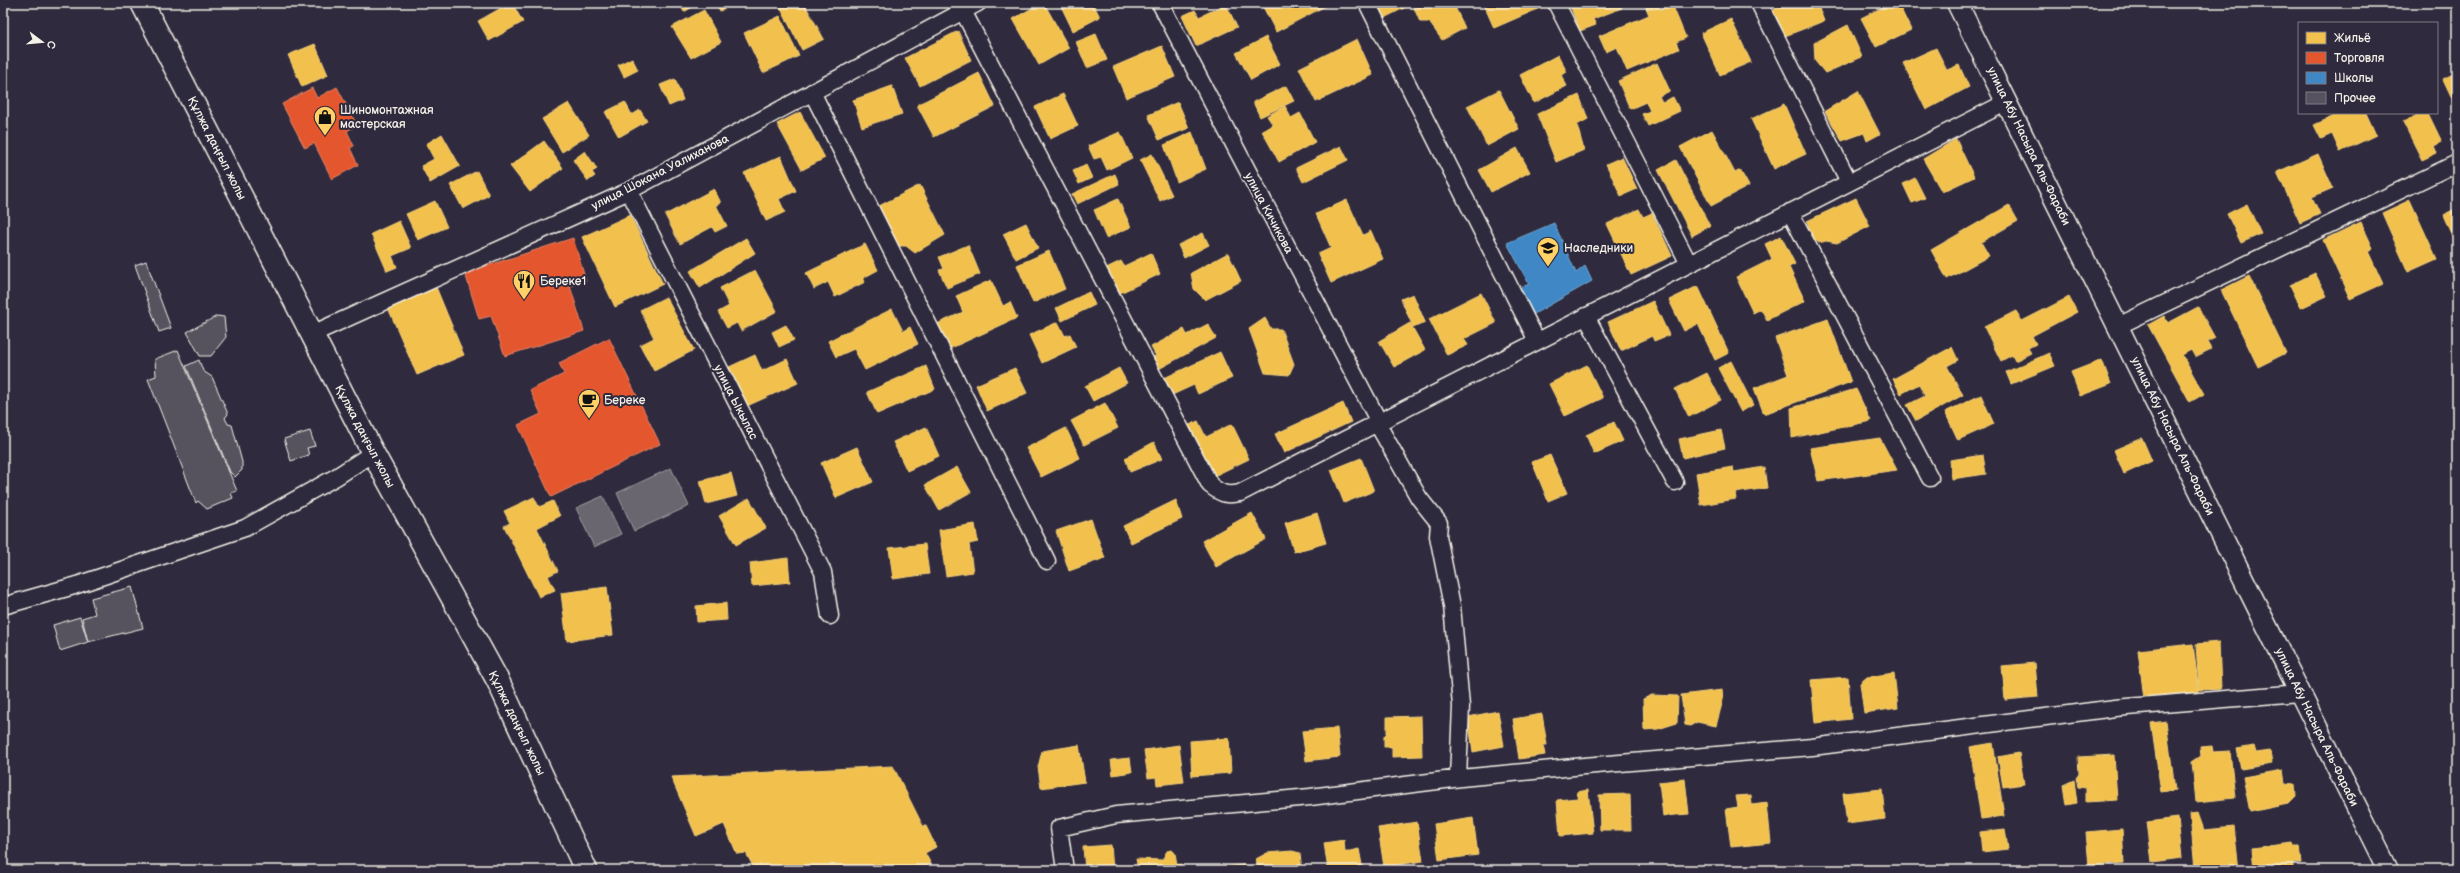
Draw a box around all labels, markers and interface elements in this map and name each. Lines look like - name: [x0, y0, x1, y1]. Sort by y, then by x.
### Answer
- north arrow: [22, 22, 62, 62]
- legend: [2298, 22, 2438, 114]
- text: Жильё: [2334, 31, 2371, 46]
- text: С: [44, 39, 58, 50]
- text: Торговля: [2334, 51, 2385, 66]
- street label: улица Абу Насыра Аль-Фараби: [1984, 64, 2074, 228]
- text: Школы: [2334, 71, 2373, 86]
- text: Прочее: [2334, 91, 2376, 106]
- street label: Құлжа даңғыл жолы: [184, 94, 249, 203]
- place label: Шиномонтажная мастерская: [340, 103, 434, 132]
- shop icon: Шиномонтажная мастерская: [312, 104, 338, 137]
- street label: улица Шокана Уалиханова: [589, 131, 731, 214]
- street label: улица Кичикова: [1241, 170, 1296, 256]
- school or university icon: Наследники: [1535, 235, 1561, 268]
- place label: Наследники: [1564, 241, 1633, 256]
- restaurant icon: Береке1: [511, 268, 537, 301]
- place label: Береке1: [540, 274, 586, 289]
- street label: улица Абу Насыра Аль-Фараби: [2128, 354, 2218, 518]
- street label: улица Ыкылас: [710, 362, 761, 442]
- street label: Құлжа даңғыл жолы: [331, 382, 398, 490]
- cafe icon: Береке: [576, 387, 602, 420]
- place label: Береке: [604, 393, 646, 408]
- street label: улица Абу Насыра Аль-Фараби: [2272, 645, 2362, 809]
- street label: Құлжа даңғыл жолы: [485, 669, 548, 778]

